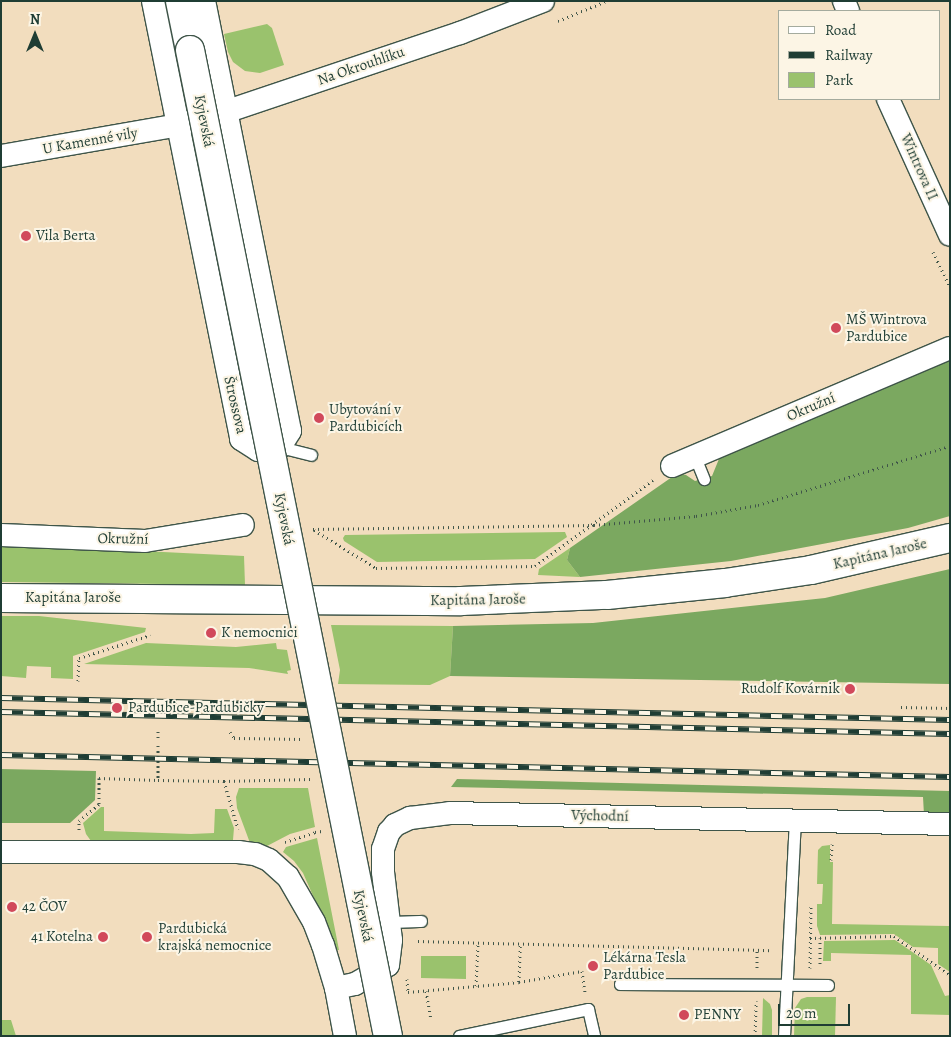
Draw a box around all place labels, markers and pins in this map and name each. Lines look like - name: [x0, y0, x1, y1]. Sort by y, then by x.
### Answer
- place label: Vila Berta: [36, 227, 96, 245]
- marker: Vila Berta: [20, 230, 32, 242]
- place label: MŠ Wintrova Pardubice: [846, 310, 927, 345]
- marker: MŠ Wintrova Pardubice: [830, 322, 842, 334]
- place label: Ubytování v Pardubicích: [329, 400, 403, 435]
- marker: Ubytování v Pardubicích: [313, 412, 325, 424]
- place label: K nemocnici: [221, 624, 298, 642]
- marker: K nemocnici: [205, 627, 217, 639]
- place label: Rudolf Kovárnik: [741, 680, 840, 698]
- marker: Rudolf Kovárnik: [844, 683, 856, 695]
- place label: Pardubice-Pardubičky: [128, 699, 264, 717]
- marker: Pardubice-Pardubičky: [110, 701, 124, 715]
- place label: 42 ČOV: [22, 898, 67, 916]
- marker: 42 ČOV: [6, 901, 18, 913]
- place label: Pardubická krajská nemocnice: [158, 919, 271, 954]
- place label: 41 Kotelna: [31, 928, 93, 946]
- marker: Pardubická krajská nemocnice: [140, 930, 154, 944]
- marker: 41 Kotelna: [97, 931, 109, 943]
- place label: Lékárna Tesla Pardubice: [603, 948, 686, 983]
- marker: Lékárna Tesla Pardubice: [587, 960, 599, 972]
- place label: PENNY: [694, 1006, 741, 1024]
- marker: PENNY: [678, 1009, 690, 1021]

